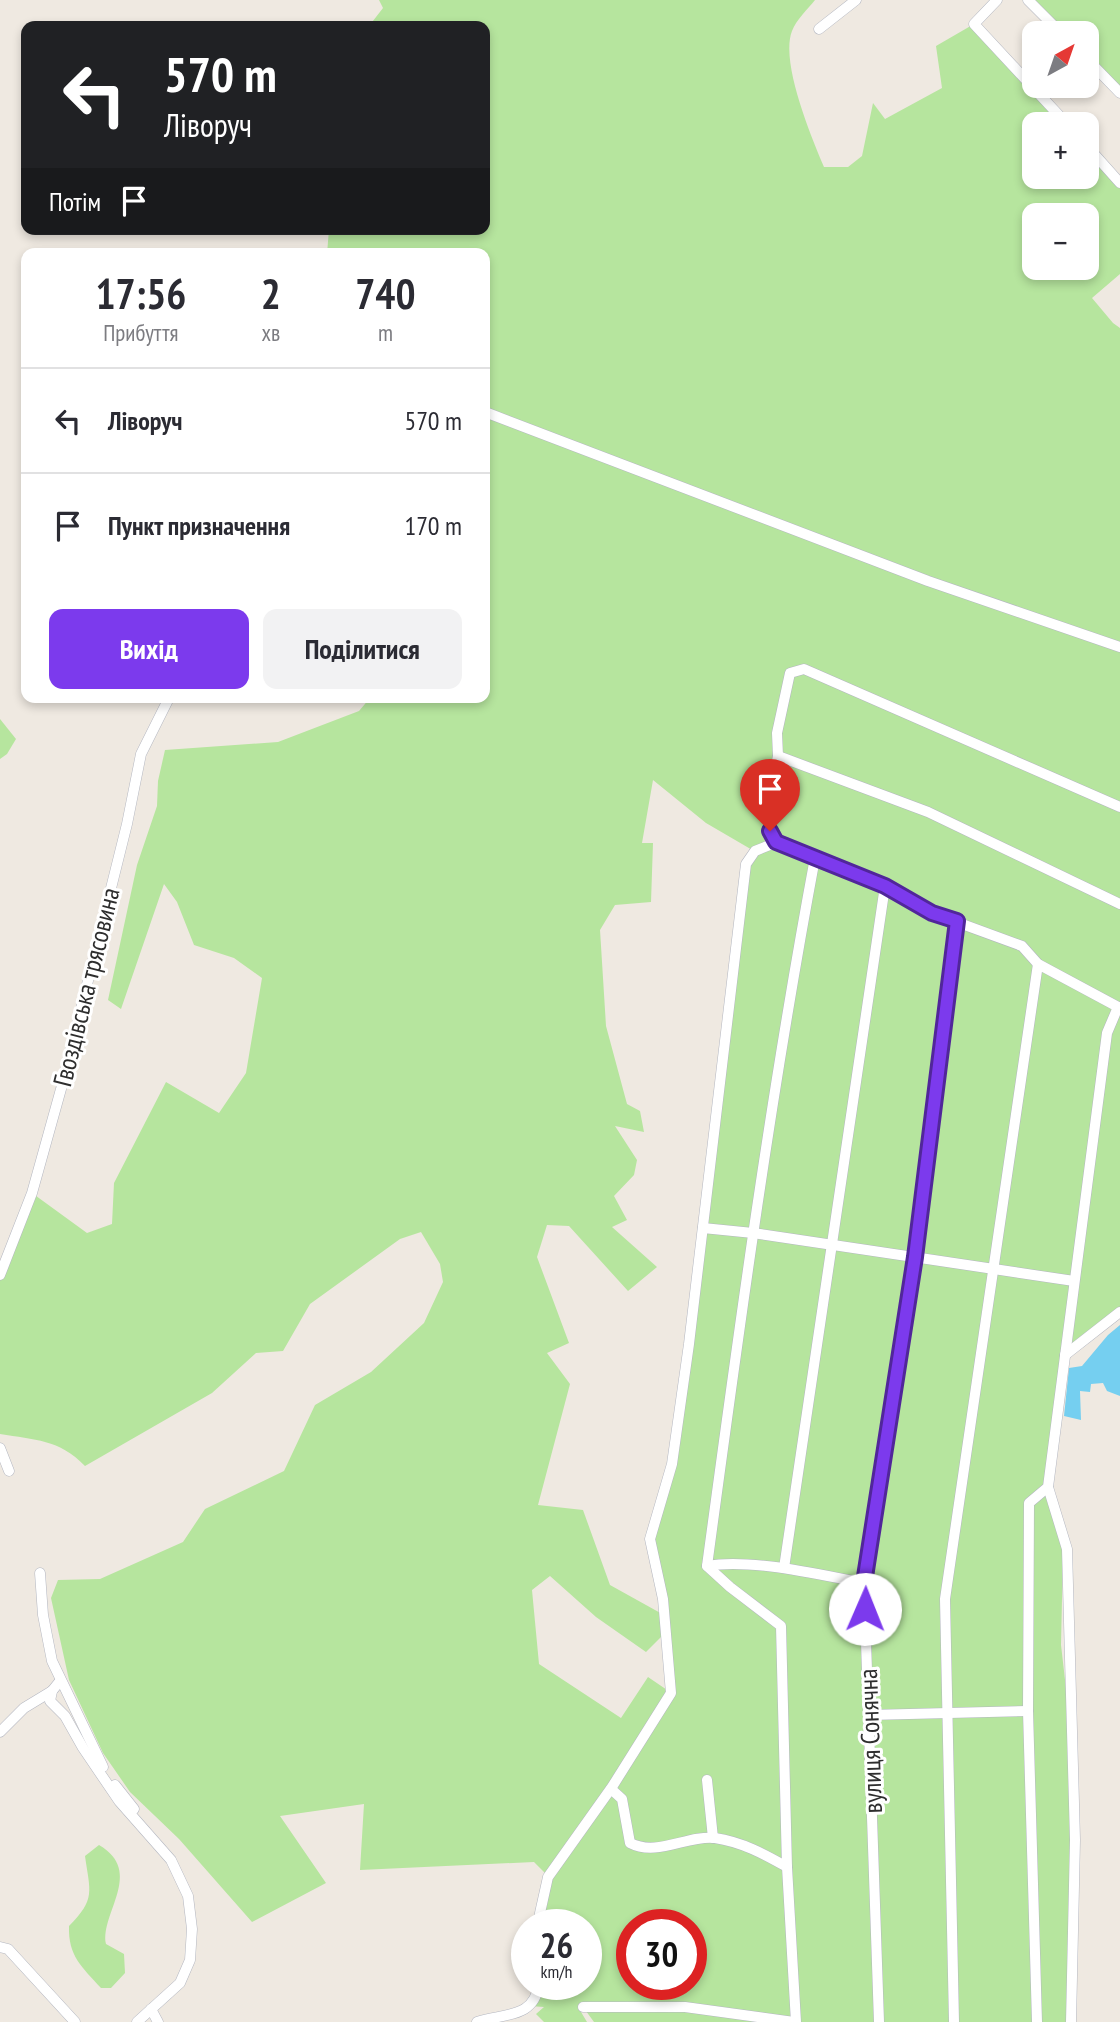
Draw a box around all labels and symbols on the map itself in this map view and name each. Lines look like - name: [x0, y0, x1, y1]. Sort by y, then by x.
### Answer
- north arrow: [1022, 21, 1099, 98]
- pin: [740, 759, 800, 831]
- street label: Гвоздівська трясовина: [45, 884, 127, 1090]
- position arrow: [828, 1572, 902, 1646]
- street label: вулиця Сонячна: [851, 1668, 889, 1814]
- speed limit sign: 30: [616, 1909, 707, 2000]

